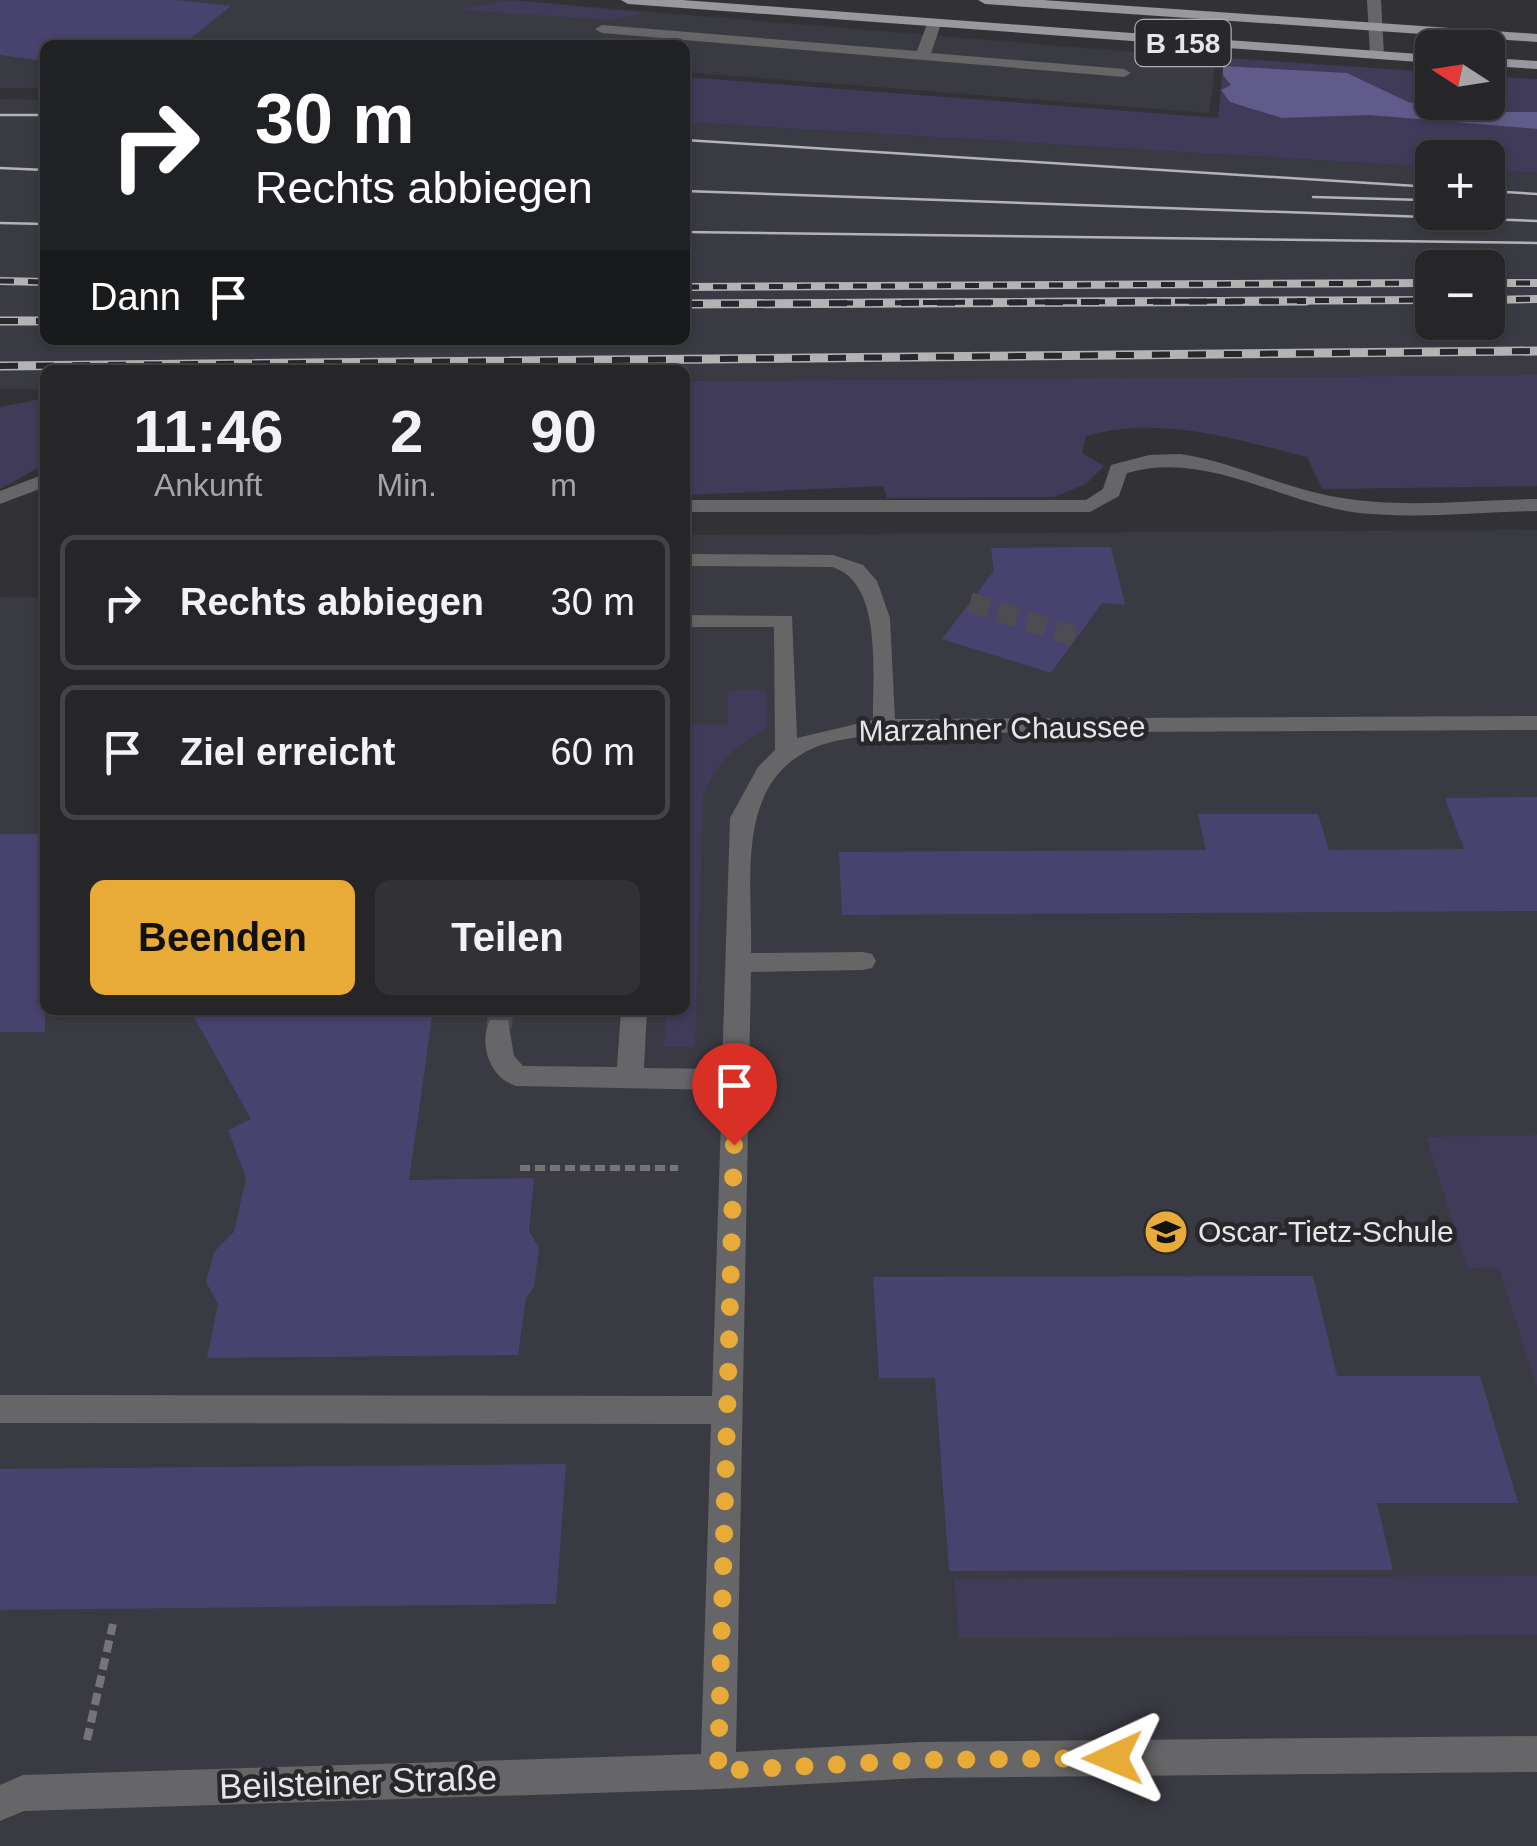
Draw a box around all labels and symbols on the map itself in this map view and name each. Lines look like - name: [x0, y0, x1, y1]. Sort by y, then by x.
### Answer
- road number: B 158: [1136, 20, 1230, 66]
- north arrow: [1415, 30, 1505, 120]
- street label: Marzahner Chaussee: [858, 709, 1146, 748]
- pin: [692, 1043, 777, 1146]
- school or university icon: Oscar-Tietz-Schule: [1143, 1209, 1189, 1255]
- place label: Oscar-Tietz-Schule: [1198, 1215, 1454, 1248]
- position arrow: [1061, 1706, 1165, 1810]
- street label: Beilsteiner Straße: [218, 1757, 498, 1806]

